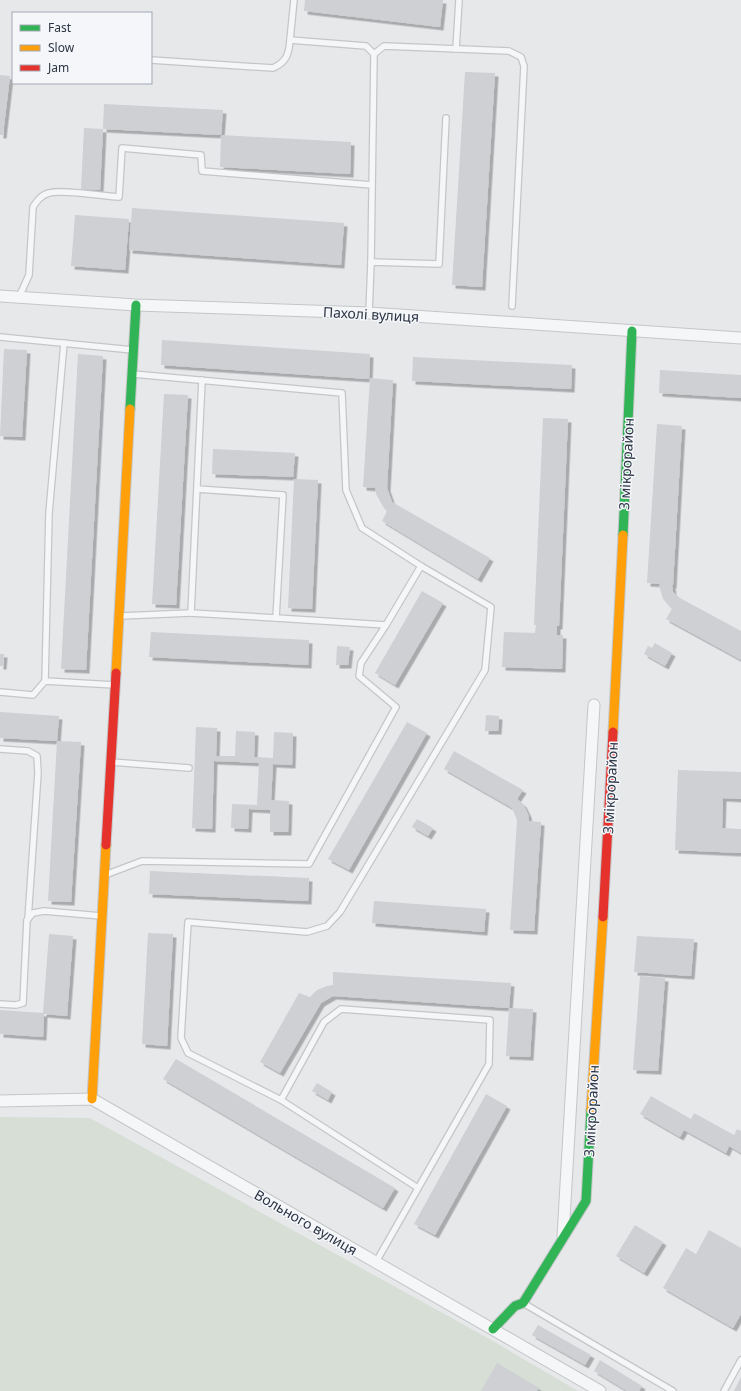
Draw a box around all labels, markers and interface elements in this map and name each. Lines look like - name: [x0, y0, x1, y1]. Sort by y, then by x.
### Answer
- legend: [12, 12, 152, 84]
- text: Fast: [48, 19, 72, 36]
- text: Slow: [48, 39, 75, 56]
- text: Jam: [47, 59, 69, 76]
- street label: Пахолі вулиця: [322, 302, 420, 326]
- street label: 3 мікрорайон: [614, 417, 638, 511]
- street label: 3 мікрорайон: [598, 741, 622, 835]
- street label: 3 мікрорайон: [579, 1064, 603, 1158]
- street label: Вольного вулиця: [251, 1185, 361, 1259]

